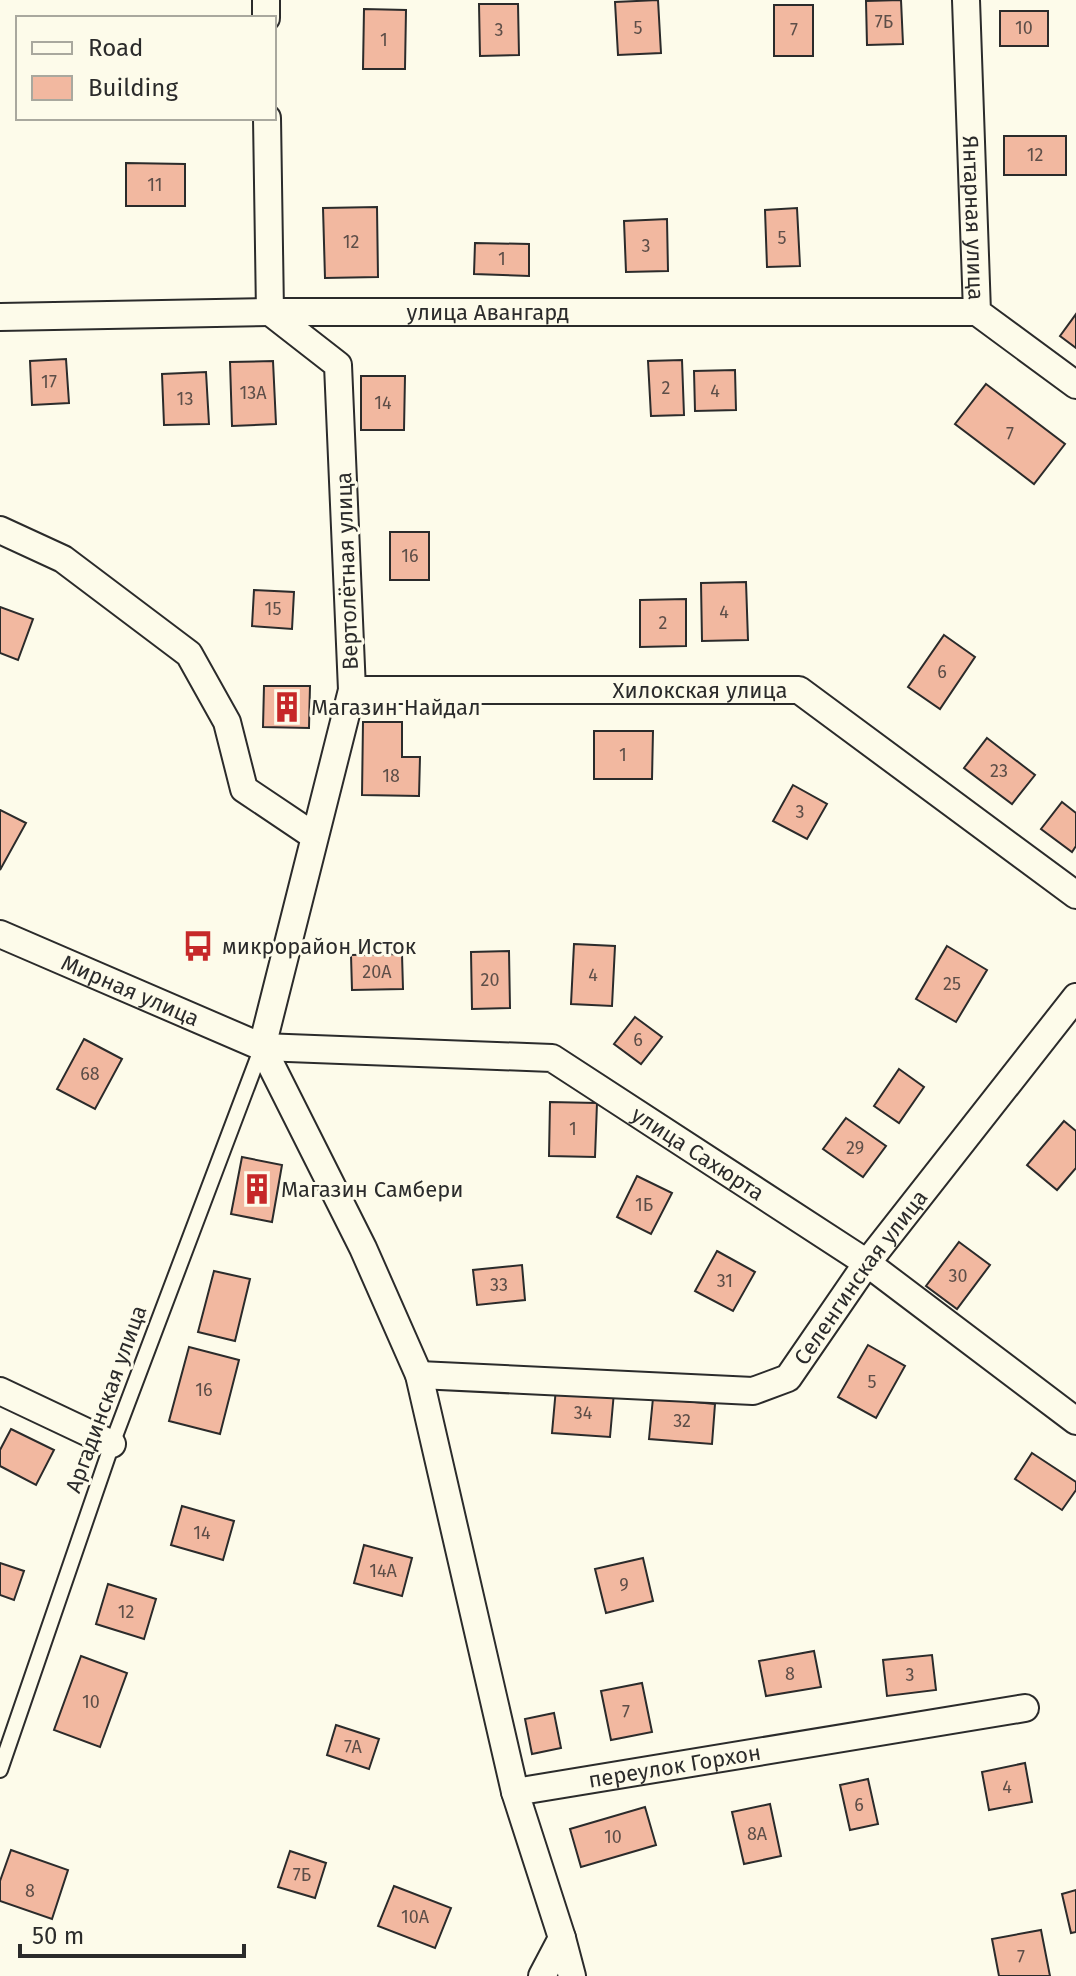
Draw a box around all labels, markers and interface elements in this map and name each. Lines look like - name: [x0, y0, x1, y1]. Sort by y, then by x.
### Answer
- house number: 7Б: [875, 11, 893, 33]
- legend: [16, 16, 276, 120]
- house number: 5: [633, 17, 643, 39]
- house number: 10: [1015, 17, 1033, 39]
- house number: 3: [495, 19, 503, 41]
- house number: 7: [790, 19, 798, 41]
- house number: 1: [380, 29, 388, 51]
- text: Road: [88, 34, 143, 62]
- text: Building: [88, 74, 178, 102]
- street label: Янтарная улица: [957, 135, 990, 301]
- house number: 12: [1027, 144, 1043, 166]
- house number: 11: [147, 174, 163, 196]
- house number: 5: [777, 227, 787, 249]
- house number: 12: [343, 231, 359, 253]
- house number: 3: [642, 235, 650, 257]
- house number: 1: [498, 248, 506, 270]
- street label: улица Авангард: [407, 299, 569, 326]
- house number: 17: [41, 371, 57, 393]
- house number: 2: [662, 377, 671, 399]
- house number: 4: [710, 380, 720, 402]
- house number: 13А: [239, 382, 267, 404]
- house number: 13: [177, 388, 193, 410]
- house number: 14: [374, 392, 392, 414]
- house number: 7: [1006, 423, 1014, 445]
- street label: Вертолётная улица: [330, 471, 364, 671]
- house number: 16: [401, 545, 419, 567]
- house number: 15: [265, 598, 281, 620]
- house number: 4: [719, 601, 729, 623]
- house number: 2: [659, 612, 668, 634]
- house number: 6: [937, 661, 947, 683]
- street label: Хилокская улица: [613, 677, 787, 704]
- building icon: Магазин Найдал: [270, 690, 304, 724]
- place label: Магазин Найдал: [311, 694, 481, 721]
- house number: 1: [619, 744, 627, 766]
- house number: 23: [990, 760, 1008, 782]
- house number: 18: [382, 765, 400, 787]
- house number: 3: [796, 801, 804, 823]
- bus stop icon: микрорайон Исток: [181, 929, 215, 963]
- place label: микрорайон Исток: [222, 933, 417, 960]
- street label: Мирная улица: [57, 949, 204, 1032]
- house number: 20А: [362, 961, 392, 983]
- house number: 4: [588, 964, 598, 986]
- house number: 20: [481, 969, 499, 991]
- house number: 25: [943, 973, 961, 995]
- house number: 6: [633, 1029, 643, 1051]
- house number: 68: [80, 1063, 100, 1085]
- street label: улица Сахюрта: [627, 1100, 770, 1206]
- house number: 1: [569, 1118, 577, 1140]
- house number: 29: [846, 1137, 864, 1159]
- building icon: Магазин Самбери: [240, 1172, 274, 1206]
- place label: Магазин Самбери: [281, 1176, 464, 1203]
- street label: Селенгинская улица: [788, 1184, 933, 1370]
- house number: 1Б: [635, 1194, 653, 1216]
- house number: 30: [948, 1265, 968, 1287]
- house number: 31: [717, 1270, 733, 1292]
- house number: 33: [490, 1274, 508, 1296]
- street label: Аргадинская улица: [60, 1302, 152, 1496]
- house number: 5: [867, 1371, 877, 1393]
- house number: 16: [195, 1379, 213, 1401]
- house number: 34: [574, 1402, 593, 1424]
- house number: 32: [673, 1410, 691, 1432]
- house number: 14: [193, 1522, 211, 1544]
- house number: 14А: [369, 1560, 398, 1582]
- house number: 9: [619, 1574, 629, 1596]
- house number: 12: [118, 1601, 134, 1623]
- house number: 8: [785, 1663, 795, 1685]
- house number: 3: [906, 1664, 914, 1686]
- house number: 10: [82, 1691, 100, 1713]
- house number: 7: [622, 1701, 630, 1723]
- house number: 7А: [344, 1736, 363, 1758]
- street label: переулок Горхон: [586, 1738, 763, 1793]
- house number: 4: [1002, 1776, 1012, 1798]
- house number: 6: [854, 1794, 864, 1816]
- house number: 8А: [747, 1823, 768, 1845]
- house number: 10: [604, 1826, 622, 1848]
- house number: 7Б: [293, 1864, 311, 1886]
- house number: 8: [25, 1880, 35, 1902]
- house number: 10А: [401, 1906, 430, 1928]
- scale bar: [20, 1908, 244, 1958]
- text: 50 m: [32, 1922, 84, 1950]
- house number: 7: [1017, 1946, 1025, 1968]

